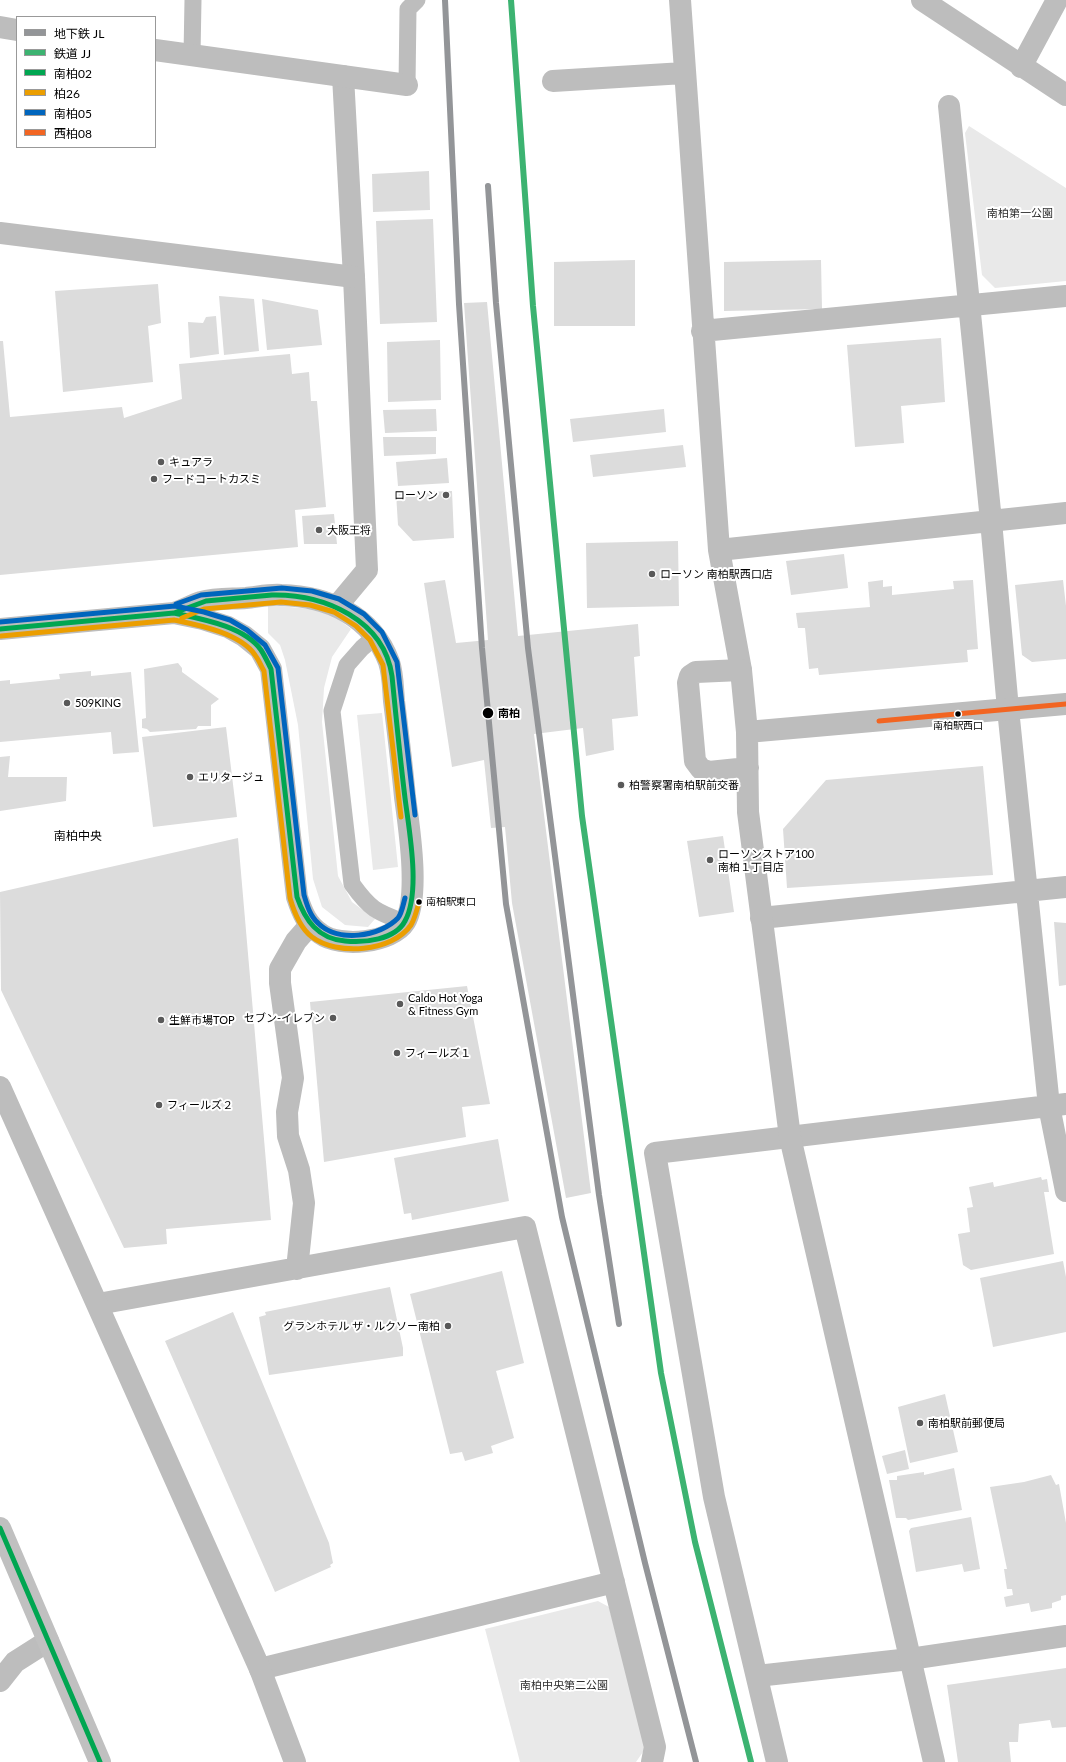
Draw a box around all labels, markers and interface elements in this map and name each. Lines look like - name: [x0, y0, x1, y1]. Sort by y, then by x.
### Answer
- legend: [16, 16, 156, 148]
- text: 地下鉄 JL: [54, 26, 104, 41]
- text: 鉄道 JJ: [54, 46, 91, 61]
- text: 南柏02: [54, 66, 92, 81]
- text: 柏26: [54, 86, 80, 101]
- text: 南柏05: [54, 106, 92, 121]
- text: 西柏08: [54, 126, 92, 141]
- park label: 南柏第一公園: [987, 206, 1053, 220]
- place label: キュアラ: [169, 455, 213, 469]
- marker: キュアラ: [156, 457, 166, 467]
- place label: フードコートカスミ: [162, 472, 261, 486]
- marker: フードコートカスミ: [149, 474, 159, 484]
- place label: ローソン: [394, 488, 438, 502]
- marker: ローソン: [441, 490, 451, 500]
- place label: 大阪王将: [327, 523, 371, 537]
- marker: 大阪王将: [314, 525, 324, 535]
- place label: ローソン 南柏駅西口店: [660, 567, 773, 581]
- marker: ローソン 南柏駅西口店: [647, 569, 657, 579]
- place label: 509KING: [75, 696, 121, 710]
- marker: 509KING: [62, 698, 72, 708]
- marker: 南柏: [481, 706, 495, 720]
- place label: 南柏: [498, 706, 520, 720]
- marker: 南柏駅西口: [953, 709, 963, 719]
- place label: 南柏駅西口: [933, 720, 983, 732]
- place label: エリタージュ: [198, 770, 264, 784]
- marker: エリタージュ: [185, 772, 195, 782]
- place label: 柏警察署南柏駅前交番: [629, 778, 739, 792]
- marker: 柏警察署南柏駅前交番: [616, 780, 626, 790]
- district label: 南柏中央: [54, 829, 102, 843]
- place label: ローソンストア100 南柏１丁目店: [718, 847, 814, 873]
- marker: ローソンストア100 南柏１丁目店: [705, 855, 715, 865]
- place label: 南柏駅東口: [426, 896, 476, 908]
- marker: 南柏駅東口: [414, 897, 424, 907]
- place label: Caldo Hot Yoga & Fitness Gym: [408, 991, 483, 1017]
- marker: Caldo Hot Yoga & Fitness Gym: [395, 999, 405, 1009]
- place label: セブン-イレブン: [244, 1011, 325, 1025]
- place label: 生鮮市場TOP: [169, 1013, 235, 1027]
- marker: セブン-イレブン: [328, 1013, 338, 1023]
- marker: 生鮮市場TOP: [156, 1015, 166, 1025]
- place label: フィールズ１: [405, 1046, 471, 1060]
- marker: フィールズ１: [392, 1048, 402, 1058]
- place label: フィールズ２: [167, 1098, 233, 1112]
- marker: フィールズ２: [154, 1100, 164, 1110]
- place label: グランホテル ザ・ルクソー南柏: [283, 1319, 440, 1333]
- marker: グランホテル ザ・ルクソー南柏: [443, 1321, 453, 1331]
- place label: 南柏駅前郵便局: [928, 1416, 1005, 1430]
- marker: 南柏駅前郵便局: [915, 1418, 925, 1428]
- park label: 南柏中央第二公園: [520, 1678, 608, 1692]

